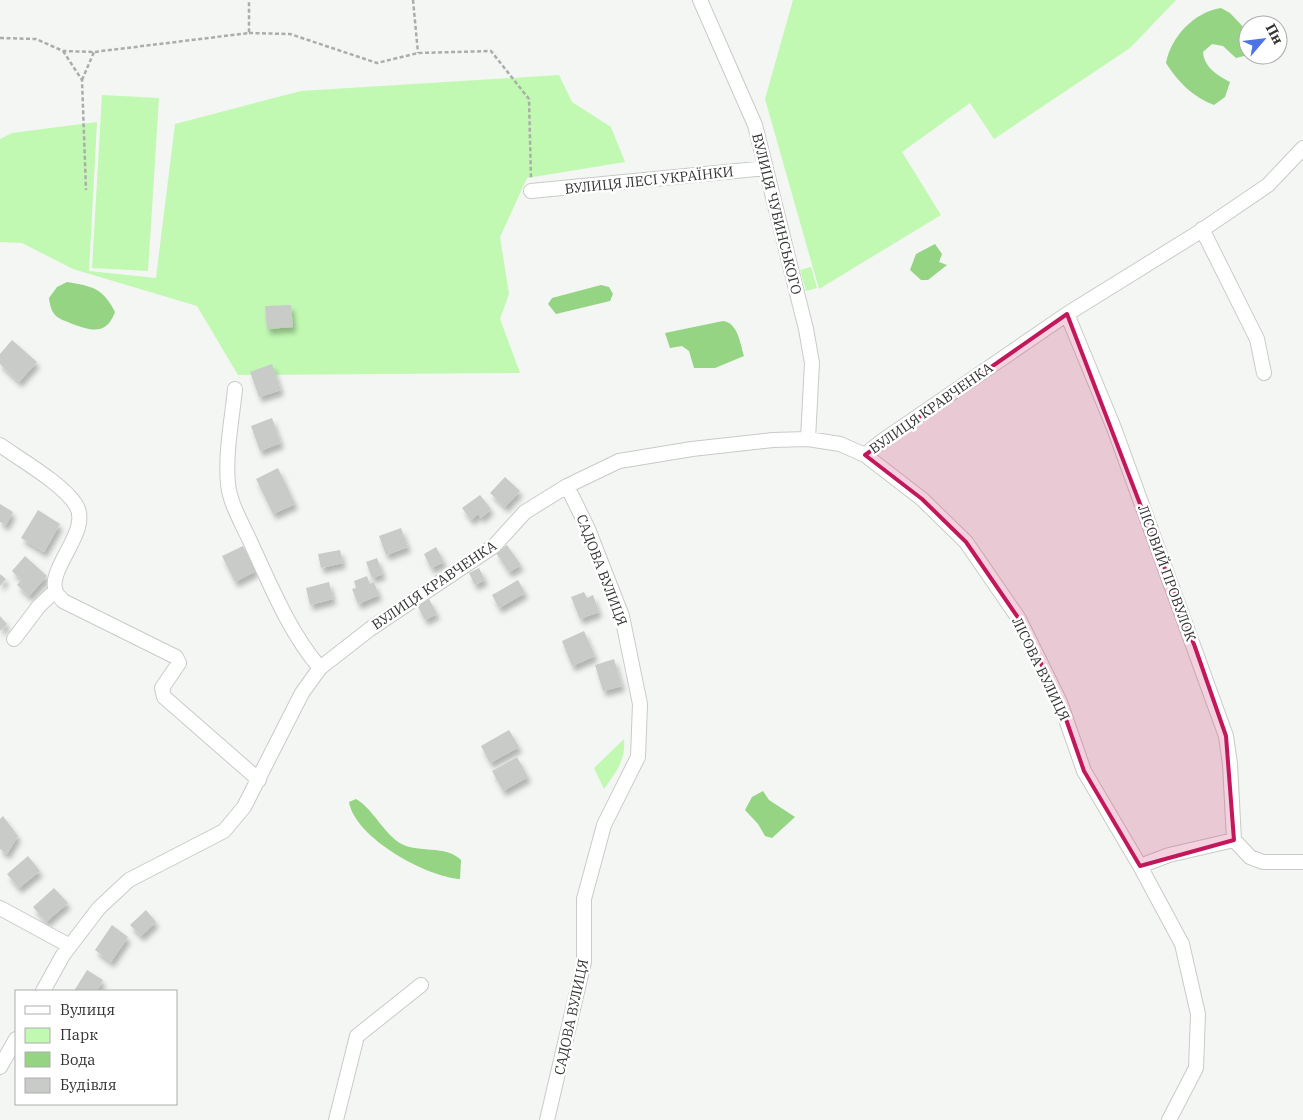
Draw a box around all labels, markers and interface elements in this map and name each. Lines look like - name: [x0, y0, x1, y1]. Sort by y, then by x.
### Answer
- north arrow: [1238, 15, 1288, 65]
- text: Пн: [1262, 20, 1287, 47]
- street label: ВУЛИЦЯ ЧУБИНСЬКОГО: [748, 131, 806, 297]
- street label: ВУЛИЦЯ ЛЕСІ УКРАЇНКИ: [564, 162, 734, 198]
- street label: ВУЛИЦЯ КРАВЧЕНКА: [866, 358, 997, 457]
- street label: ЛІСОВИЙ ПРОВУЛОК: [1134, 502, 1200, 644]
- street label: САДОВА ВУЛИЦЯ: [572, 512, 632, 628]
- street label: ВУЛИЦЯ КРАВЧЕНКА: [368, 536, 500, 634]
- street label: ЛІСОВА ВУЛИЦЯ: [1008, 614, 1074, 724]
- street label: САДОВА ВУЛИЦЯ: [550, 957, 592, 1077]
- legend: [15, 990, 178, 1105]
- text: Вулиця: [60, 1000, 115, 1019]
- text: Парк: [60, 1025, 98, 1044]
- text: Вода: [60, 1050, 96, 1069]
- text: Будівля: [60, 1075, 117, 1094]

